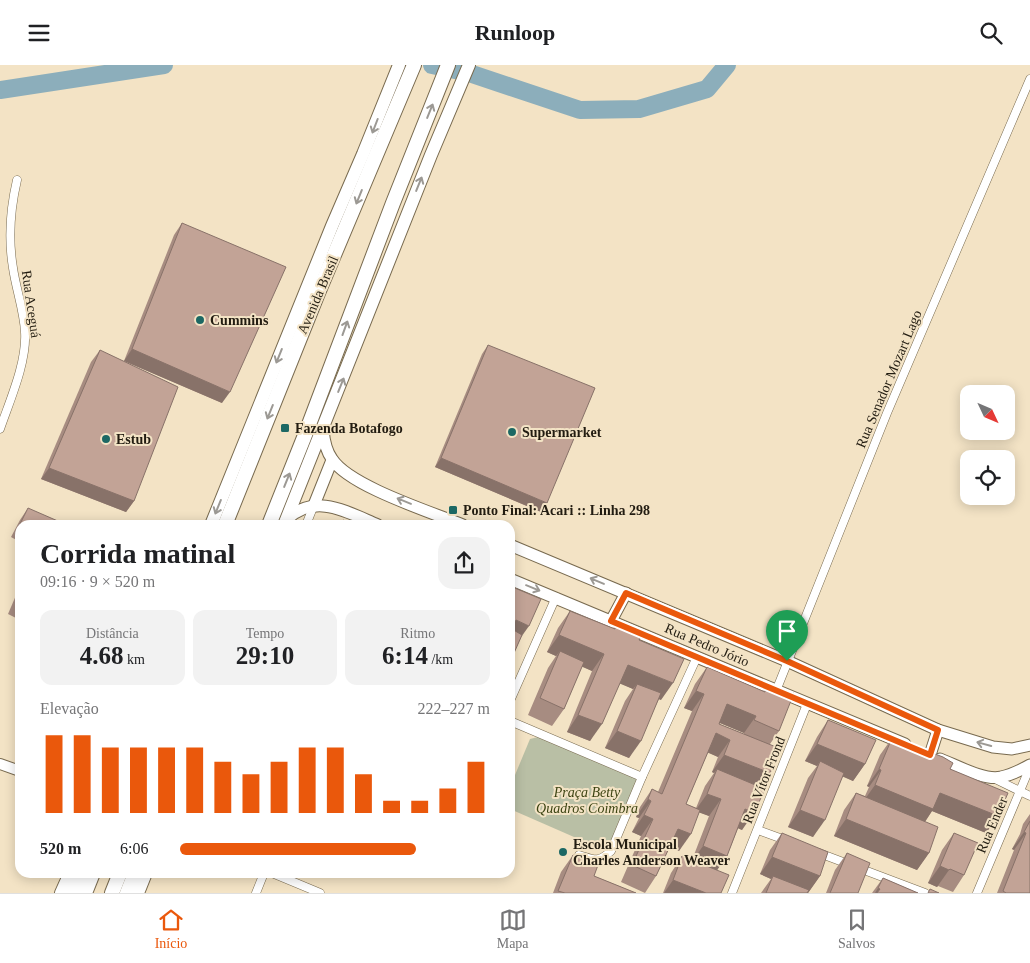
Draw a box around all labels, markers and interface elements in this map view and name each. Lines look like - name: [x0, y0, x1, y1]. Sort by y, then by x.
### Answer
- icon: menu: [25, 19, 53, 47]
- icon: search: [977, 19, 1005, 47]
- text: Runloop: [475, 20, 555, 45]
- one-way arrow: [426, 104, 435, 120]
- one-way arrow: [369, 118, 378, 133]
- one-way arrow: [415, 177, 424, 193]
- one-way arrow: [353, 189, 363, 204]
- street label: Avenida Brasil: [295, 254, 341, 336]
- street label: Rua Aceguá: [19, 269, 43, 340]
- street label: Rua Senador Mozart Lago: [853, 308, 925, 450]
- place label: Cummins: [210, 313, 269, 328]
- marker: Cummins: [194, 314, 206, 326]
- one-way arrow: [341, 321, 350, 336]
- one-way arrow: [274, 348, 283, 364]
- one-way arrow: [337, 377, 346, 393]
- north arrow: [960, 385, 1015, 440]
- map controls: [960, 385, 1015, 505]
- one-way arrow: [265, 404, 275, 419]
- place label: Fazenda Botafogo: [295, 421, 403, 436]
- marker: Fazenda Botafogo: [279, 422, 291, 434]
- place label: Supermarket: [522, 425, 602, 440]
- marker: Supermarket: [506, 426, 518, 438]
- place label: Estub: [116, 432, 151, 447]
- marker: Estub: [100, 433, 112, 445]
- button: locate: [960, 450, 1015, 505]
- one-way arrow: [283, 473, 293, 488]
- one-way arrow: [397, 496, 412, 505]
- one-way arrow: [213, 499, 222, 514]
- place label: Ponto Final: Acari :: Linha 298: [463, 503, 650, 518]
- marker: Ponto Final: Acari :: Linha 298: [447, 504, 459, 516]
- button: share: [438, 537, 490, 589]
- text: Corrida matinal: [40, 538, 235, 569]
- text: 09:16 · 9 × 520 m: [40, 573, 155, 590]
- one-way arrow: [590, 576, 605, 585]
- one-way arrow: [525, 584, 540, 593]
- pin: [766, 610, 808, 661]
- icon: arrive: [773, 617, 801, 645]
- street label: Rua Pedro Jório: [663, 620, 751, 670]
- text: Distância: [86, 626, 139, 641]
- text: Tempo: [246, 626, 284, 641]
- text: Ritmo: [400, 626, 435, 641]
- text: 4.68: [80, 642, 124, 669]
- text: 29:10: [236, 642, 294, 669]
- text: 6:14: [382, 642, 428, 669]
- text: km: [124, 652, 145, 667]
- text: /km: [428, 652, 453, 667]
- text: Elevação: [40, 700, 99, 717]
- text: 222–227 m: [418, 700, 490, 717]
- street label: Rua Vítor Frond: [740, 734, 788, 826]
- one-way arrow: [976, 739, 992, 748]
- park label: Praça Betty Quadros Coimbra: [536, 785, 638, 816]
- street label: Rua Ender: [973, 794, 1011, 855]
- place label: Escola Municipal Charles Anderson Weaver: [573, 837, 730, 868]
- text: 520 m: [40, 840, 81, 857]
- text: 6:06: [120, 840, 148, 857]
- marker: Escola Municipal Charles Anderson Weaver: [557, 846, 569, 858]
- tab: Início: [155, 906, 187, 952]
- tab: Mapa: [497, 906, 529, 952]
- tab: Salvos: [838, 906, 875, 952]

